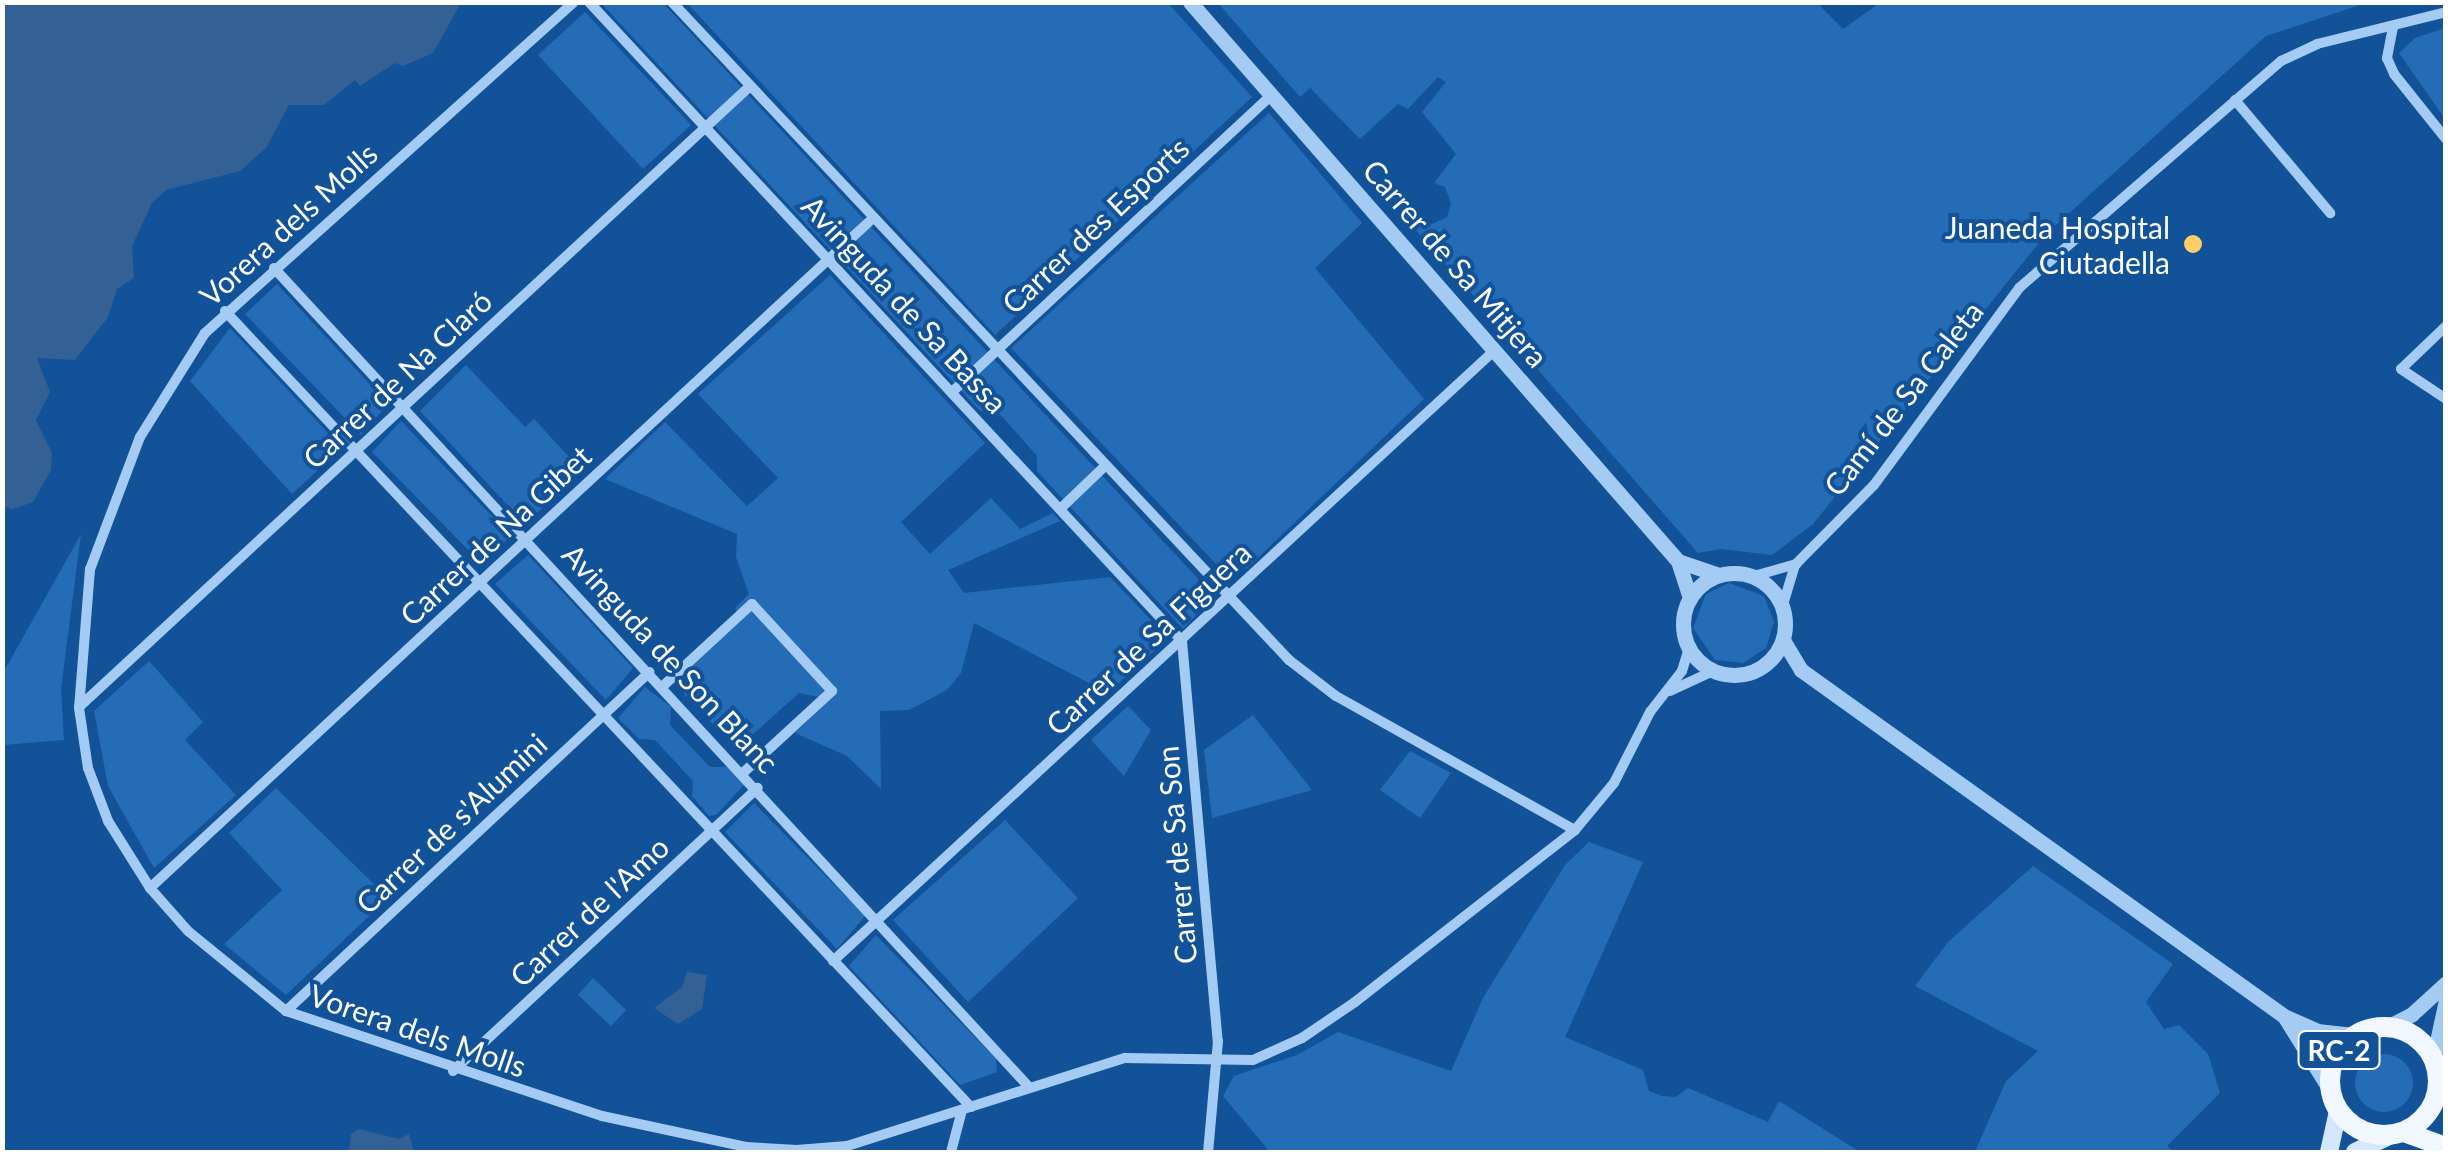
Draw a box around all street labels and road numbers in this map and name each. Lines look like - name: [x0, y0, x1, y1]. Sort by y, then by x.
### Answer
- street label: Carrer des Esports: [994, 129, 1196, 321]
- street label: Vorera dels Molls: [192, 135, 384, 313]
- street label: Carrer de Sa Mitjera: [1356, 152, 1556, 374]
- street label: Avinguda de Sa Bassa: [795, 188, 1015, 420]
- street label: Carrer de Na Claró: [295, 282, 499, 476]
- street label: Camí de Sa Caleta: [1816, 294, 1990, 502]
- street label: Carrer de Na Gibet: [392, 437, 598, 633]
- street label: Carrer de Sa Figuera: [1038, 534, 1258, 742]
- street label: Avinguda de Son Blanc: [555, 536, 787, 780]
- street label: Carrer de s'Alumini: [348, 725, 554, 921]
- street label: Carrer de Sa Son: [1149, 744, 1203, 966]
- street label: Carrer de l'Amo: [502, 828, 676, 994]
- street label: Vorera dels Molls: [305, 976, 531, 1084]
- road number: RC-2: [2296, 1027, 2382, 1073]

